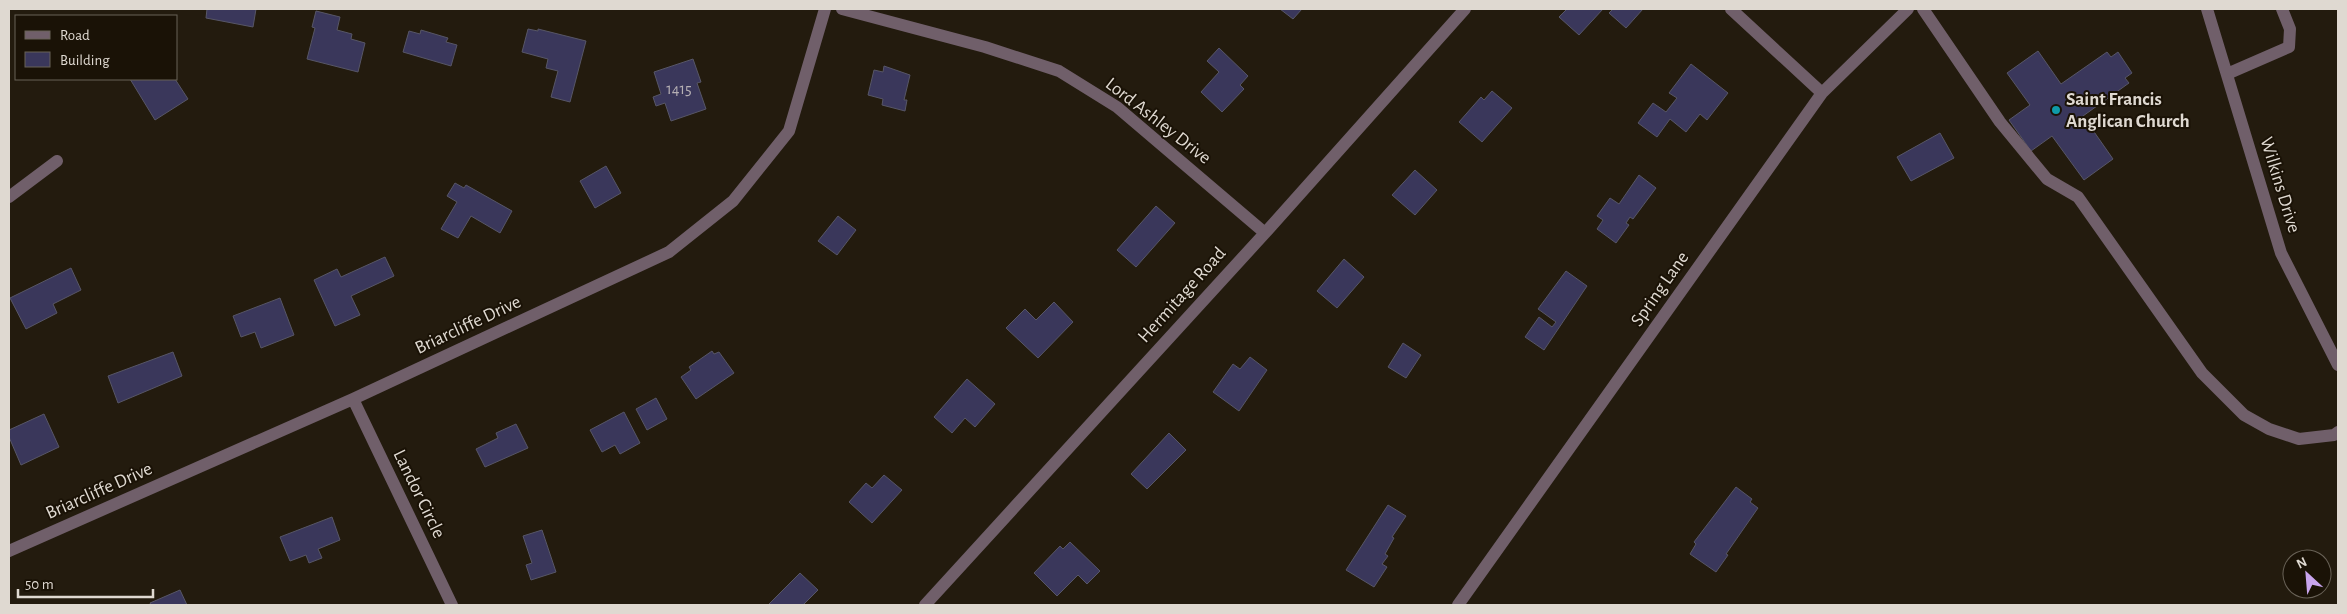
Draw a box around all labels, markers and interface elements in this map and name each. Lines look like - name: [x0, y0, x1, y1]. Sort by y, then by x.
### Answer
- legend: [15, 15, 178, 80]
- text: Road: [60, 28, 90, 43]
- text: Building: [60, 53, 110, 68]
- street label: Lord Ashley Drive: [1102, 74, 1214, 168]
- house number: 1415: [666, 81, 692, 97]
- place label: Saint Francis Anglican Church: [2066, 90, 2190, 131]
- marker: Saint Francis Anglican Church: [2050, 104, 2062, 116]
- street label: Wilkins Drive: [2256, 135, 2304, 235]
- street label: Hermitage Road: [1134, 244, 1230, 346]
- street label: Spring Lane: [1627, 248, 1693, 330]
- street label: Briarcliffe Drive: [412, 292, 524, 358]
- street label: Landor Circle: [389, 447, 449, 541]
- street label: Briarcliffe Drive: [43, 459, 155, 523]
- north arrow: [2282, 549, 2332, 599]
- text: N: [2294, 555, 2309, 572]
- scale bar: [18, 566, 152, 598]
- text: 50 m: [25, 577, 54, 592]

